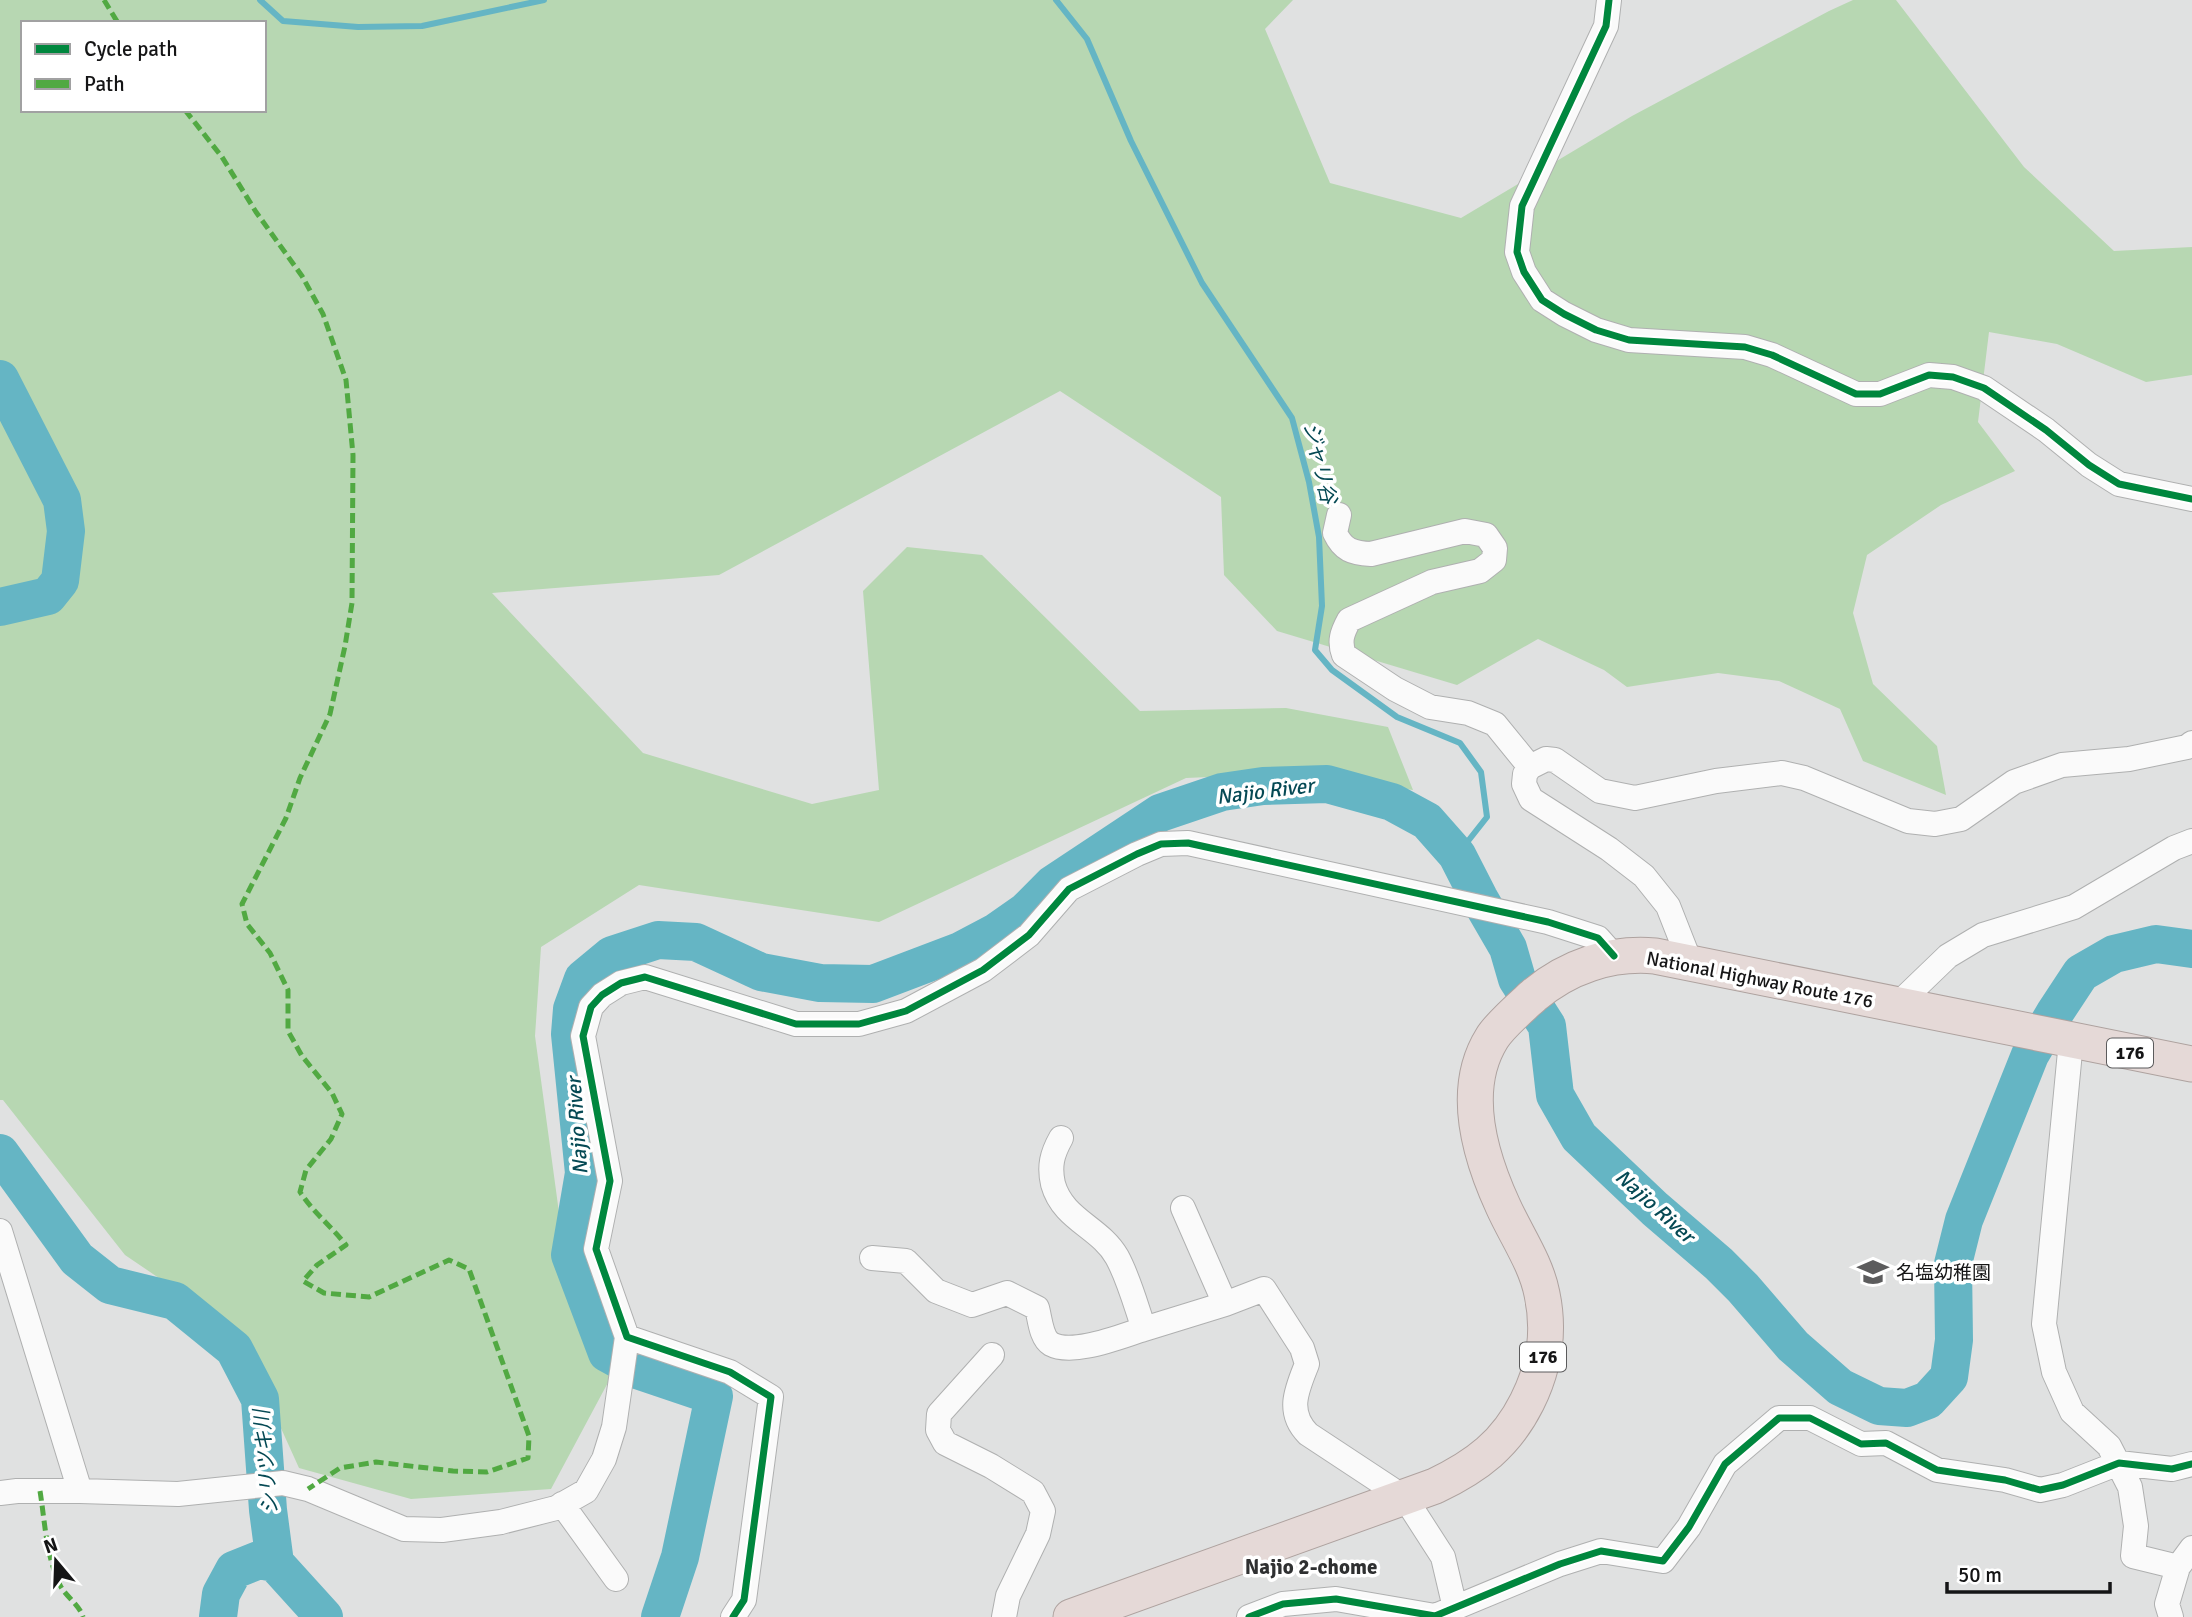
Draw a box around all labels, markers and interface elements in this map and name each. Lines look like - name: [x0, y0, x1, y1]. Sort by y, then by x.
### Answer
- legend: [21, 21, 266, 112]
- text: Cycle path: [84, 36, 178, 62]
- text: Path: [84, 71, 125, 97]
- water label: ジャリ谷: [1298, 420, 1342, 508]
- water label: Najio River: [1215, 772, 1318, 810]
- street label: National Highway Route 176: [1644, 946, 1875, 1014]
- road number: 176: [2107, 1038, 2153, 1068]
- water label: Najio River: [560, 1073, 593, 1176]
- water label: Najio River: [1610, 1164, 1702, 1251]
- school or university icon: 名塩幼稚園: [1856, 1255, 1890, 1289]
- place label: 名塩幼稚園: [1896, 1261, 1991, 1285]
- road number: 176: [1520, 1342, 1566, 1372]
- water label: シリツキ川: [248, 1407, 284, 1515]
- north arrow: [21, 1526, 91, 1596]
- text: N: [41, 1532, 61, 1559]
- scale bar: [1947, 1550, 2110, 1594]
- district label: Najio 2-chome: [1245, 1554, 1377, 1580]
- text: 50 m: [1958, 1562, 2002, 1588]

